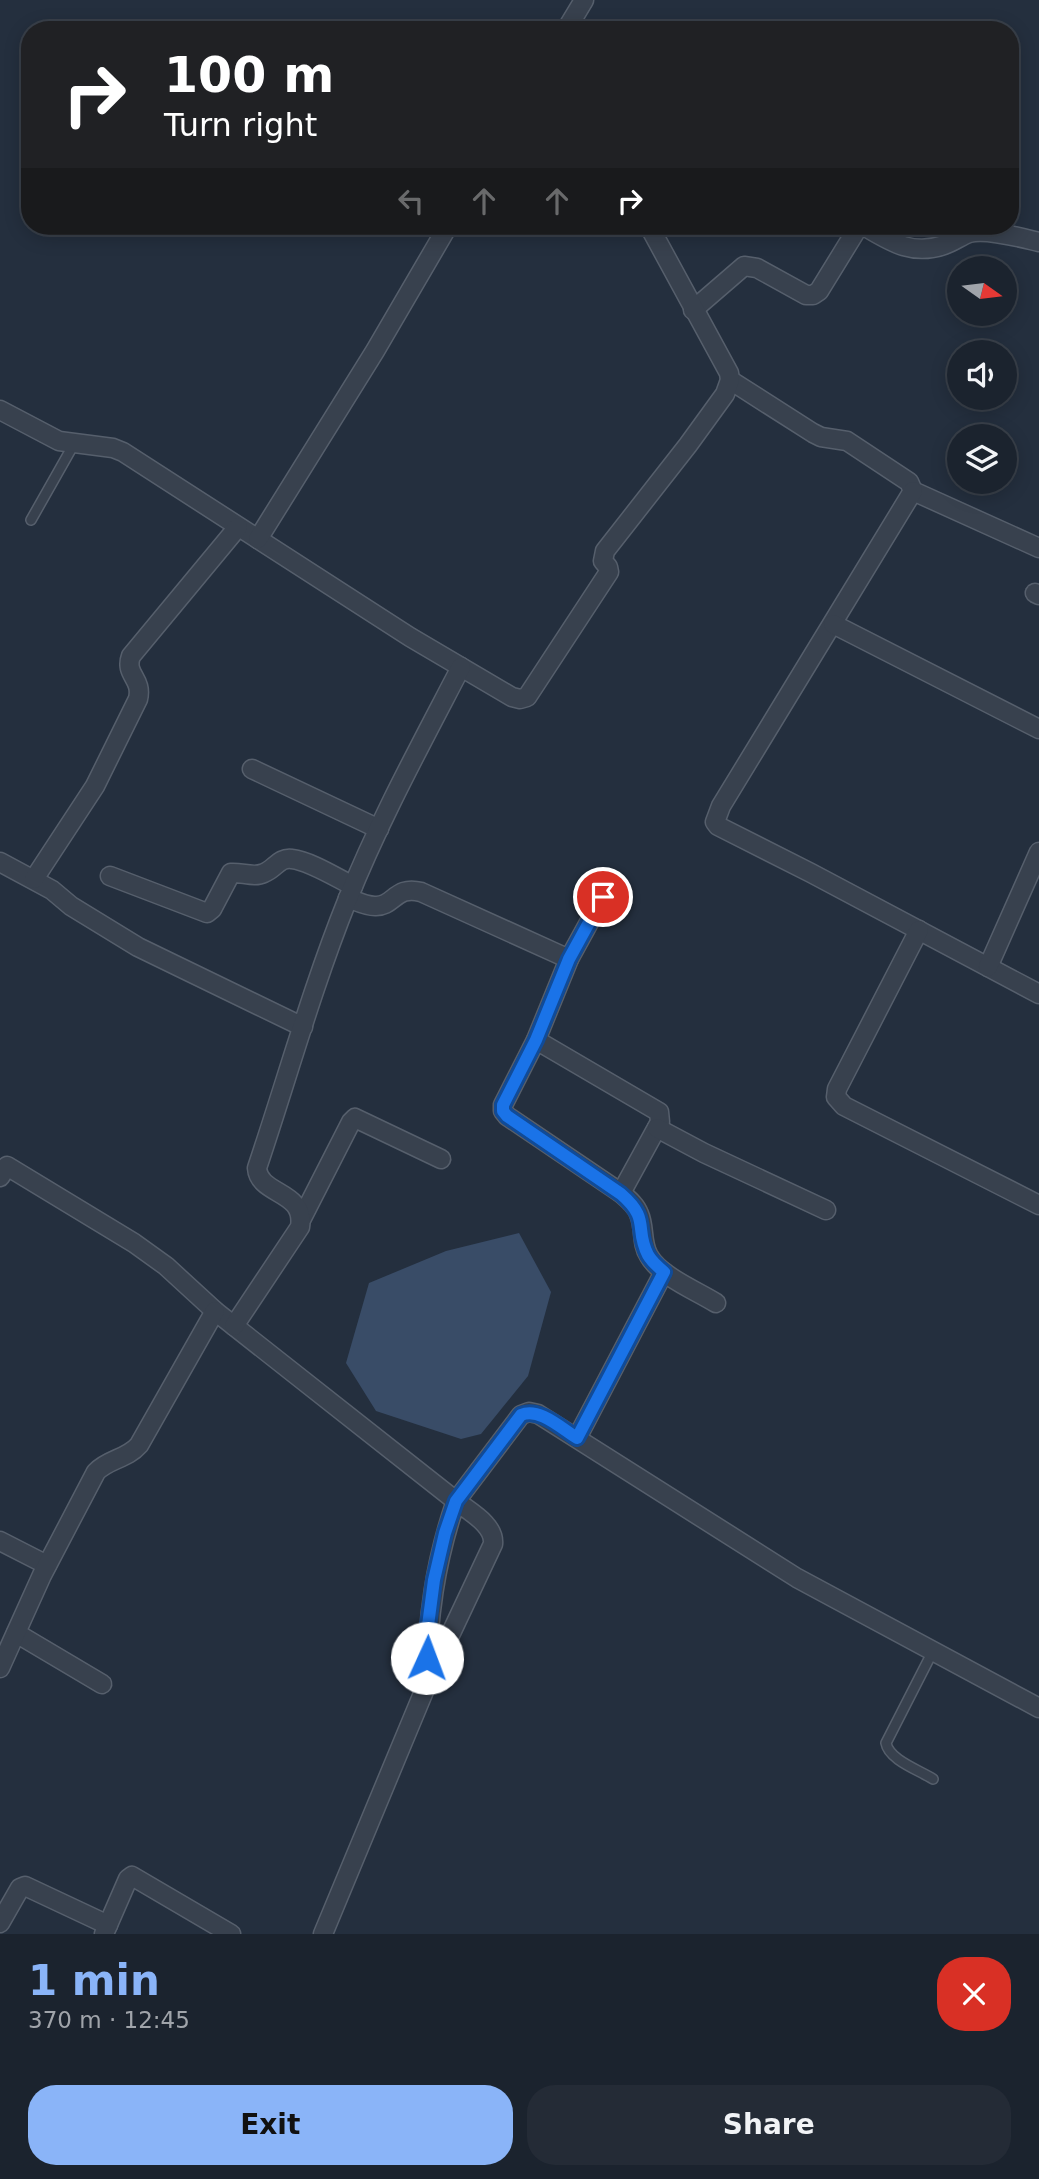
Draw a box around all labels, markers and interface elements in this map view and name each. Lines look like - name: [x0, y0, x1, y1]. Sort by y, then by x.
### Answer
- text: 100 m: [164, 47, 334, 104]
- icon: right: [49, 49, 140, 140]
- text: Turn right: [164, 106, 317, 144]
- icon: left: [392, 182, 430, 220]
- icon: ahead: [465, 182, 503, 220]
- icon: ahead: [538, 182, 576, 220]
- icon: right: [611, 182, 649, 220]
- north arrow: [947, 256, 1017, 326]
- map controls: [947, 256, 1017, 494]
- button: sound: [947, 340, 1017, 410]
- button: layers: [947, 424, 1017, 494]
- pin: [573, 867, 633, 927]
- icon: arrive: [584, 878, 622, 916]
- position arrow: [390, 1621, 464, 1695]
- text: 1 min: [28, 1956, 160, 2005]
- button: close: [937, 1957, 1011, 2031]
- text: 370 m · 12:45: [28, 2007, 190, 2033]
- button: Exit: [28, 2085, 513, 2165]
- button: Share: [527, 2085, 1011, 2165]

